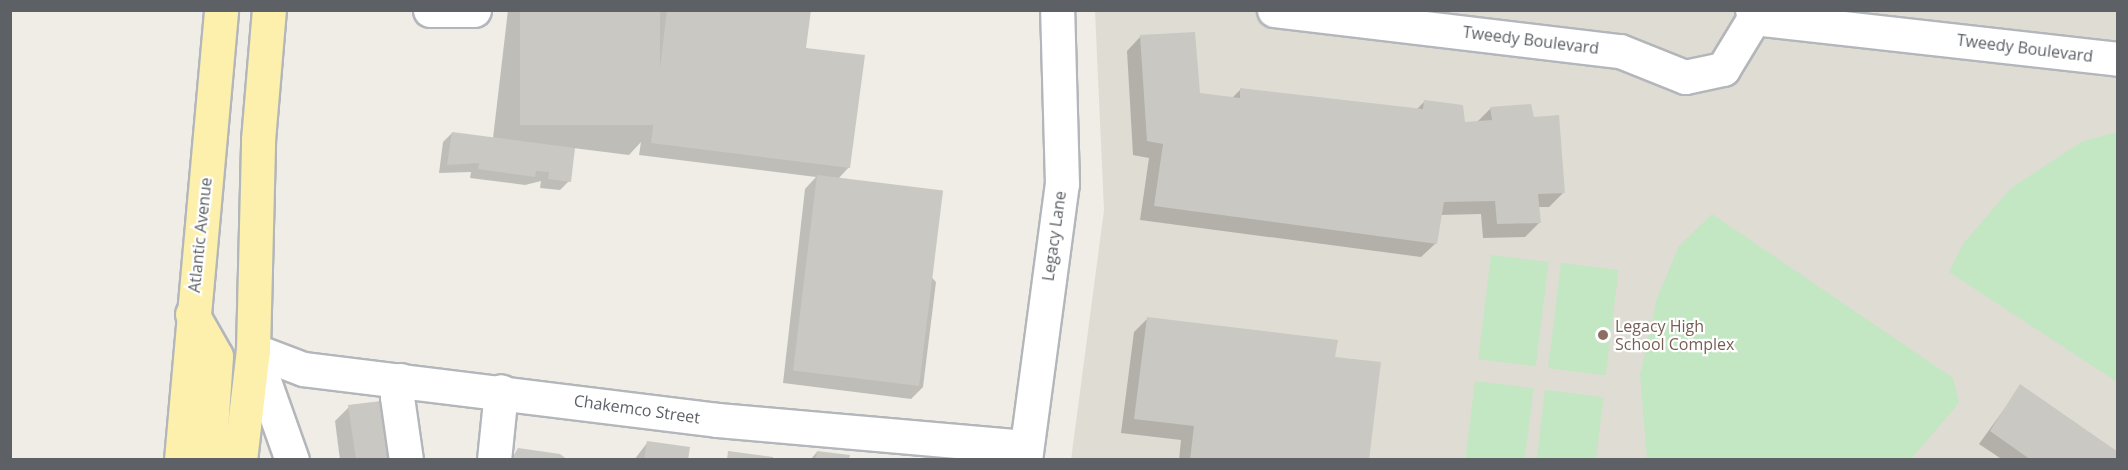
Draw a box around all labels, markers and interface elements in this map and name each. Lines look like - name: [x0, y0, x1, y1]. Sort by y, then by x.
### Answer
- street label: Tweedy Boulevard: [1462, 22, 1600, 58]
- street label: Tweedy Boulevard: [1956, 30, 2094, 66]
- street label: Atlantic Avenue: [184, 176, 216, 294]
- street label: Legacy Lane: [1038, 190, 1070, 282]
- place label: Legacy High School Complex: [1615, 316, 1734, 354]
- marker: Legacy High School Complex: [1596, 328, 1610, 342]
- street label: Chakemco Street: [573, 391, 701, 427]

